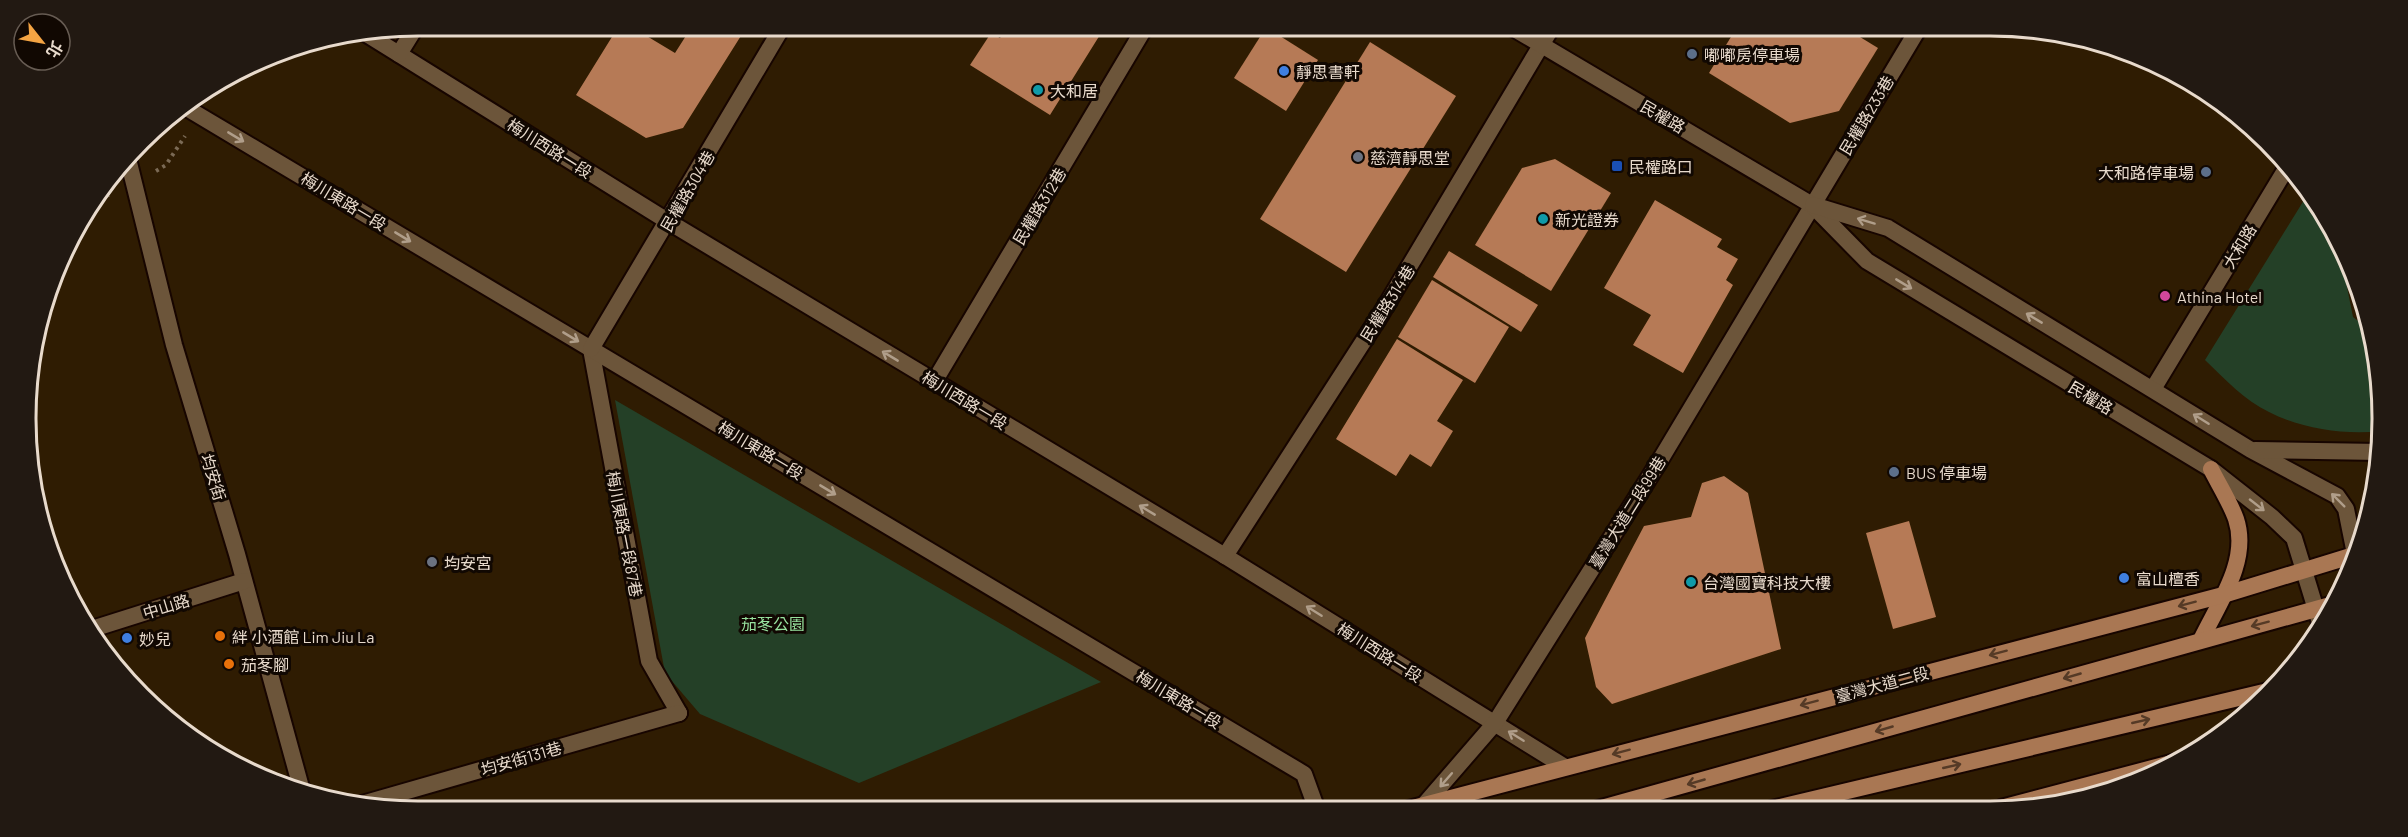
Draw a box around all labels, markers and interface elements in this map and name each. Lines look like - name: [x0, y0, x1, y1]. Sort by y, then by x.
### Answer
- north arrow: [12, 12, 72, 72]
- text: 北: [43, 38, 68, 62]
- place label: 嘟嘟房停車場: [1704, 45, 1800, 64]
- marker: 嘟嘟房停車場: [1685, 47, 1699, 61]
- place label: 靜思書軒: [1296, 62, 1360, 81]
- marker: 靜思書軒: [1277, 64, 1291, 78]
- street label: 民權路233巷: [1835, 72, 1897, 158]
- place label: 大和居: [1050, 81, 1098, 100]
- marker: 大和居: [1031, 83, 1045, 97]
- street label: 民權路: [1637, 96, 1689, 136]
- street label: 梅川西路一段: [504, 115, 596, 181]
- one-way arrow: [226, 132, 244, 143]
- street label: 民權路304巷: [656, 147, 718, 235]
- place label: 慈濟靜思堂: [1370, 148, 1450, 167]
- marker: 慈濟靜思堂: [1351, 150, 1365, 164]
- place label: 民權路口: [1629, 157, 1693, 176]
- marker: 民權路口: [1610, 159, 1624, 173]
- place label: 大和路停車場: [2098, 163, 2194, 182]
- street label: 民權路312巷: [1009, 164, 1069, 248]
- marker: 大和路停車場: [2199, 165, 2213, 179]
- street label: 梅川東路一段: [298, 168, 390, 234]
- place label: 新光證券: [1555, 210, 1619, 229]
- marker: 新光證券: [1536, 212, 1550, 226]
- one-way arrow: [1857, 215, 1876, 226]
- street label: 大和路: [2218, 221, 2260, 271]
- one-way arrow: [394, 231, 411, 243]
- street label: 民權路314巷: [1356, 261, 1418, 345]
- one-way arrow: [1895, 278, 1912, 290]
- place label: Athina Hotel: [2177, 287, 2262, 306]
- marker: Athina Hotel: [2158, 289, 2172, 303]
- one-way arrow: [2026, 311, 2043, 323]
- one-way arrow: [562, 331, 579, 343]
- one-way arrow: [882, 349, 899, 361]
- street label: 梅川西路一段: [919, 367, 1011, 433]
- street label: 民權路: [2066, 376, 2116, 418]
- one-way arrow: [2193, 412, 2210, 424]
- street label: 梅川東路一段: [715, 417, 807, 483]
- street label: 均安街: [198, 451, 230, 503]
- street label: 臺灣大道二段99巷: [1585, 452, 1669, 572]
- place label: BUS 停車場: [1906, 463, 1987, 482]
- marker: BUS 停車場: [1887, 465, 1901, 479]
- street label: 梅川東路一段87巷: [603, 469, 647, 599]
- one-way arrow: [819, 485, 836, 497]
- one-way arrow: [2331, 492, 2345, 507]
- one-way arrow: [2248, 499, 2264, 512]
- one-way arrow: [1139, 504, 1156, 516]
- place label: 均安宮: [444, 553, 492, 572]
- marker: 均安宮: [425, 555, 439, 569]
- place label: 富山檀香: [2136, 569, 2200, 588]
- marker: 富山檀香: [2117, 571, 2131, 585]
- place label: 台灣國寶科技大樓: [1703, 573, 1831, 592]
- marker: 台灣國寶科技大樓: [1684, 575, 1698, 589]
- street label: 中山路: [140, 590, 192, 622]
- one-way arrow: [2178, 599, 2197, 610]
- one-way arrow: [1306, 605, 1323, 617]
- park label: 茄苳公園: [741, 614, 805, 633]
- street label: 梅川西路一段: [1334, 619, 1426, 685]
- one-way arrow: [2250, 619, 2269, 631]
- place label: 絆 小酒館 Lim Jiu La: [232, 627, 374, 646]
- place label: 妙兒: [139, 629, 171, 648]
- marker: 絆 小酒館 Lim Jiu La: [213, 629, 227, 643]
- marker: 妙兒: [120, 631, 134, 645]
- one-way arrow: [1989, 648, 2008, 660]
- place label: 茄苳腳: [241, 655, 289, 674]
- marker: 茄苳腳: [222, 657, 236, 671]
- street label: 臺灣大道二段: [1833, 662, 1931, 706]
- street label: 梅川東路一段: [1133, 666, 1225, 732]
- one-way arrow: [2062, 671, 2081, 682]
- one-way arrow: [1800, 697, 1819, 709]
- one-way arrow: [2132, 714, 2151, 726]
- one-way arrow: [1875, 724, 1894, 735]
- one-way arrow: [1508, 729, 1525, 741]
- street label: 均安街131巷: [478, 737, 564, 779]
- one-way arrow: [1612, 747, 1631, 759]
- one-way arrow: [1941, 760, 1961, 771]
- one-way arrow: [1439, 772, 1453, 787]
- one-way arrow: [1687, 776, 1706, 788]

